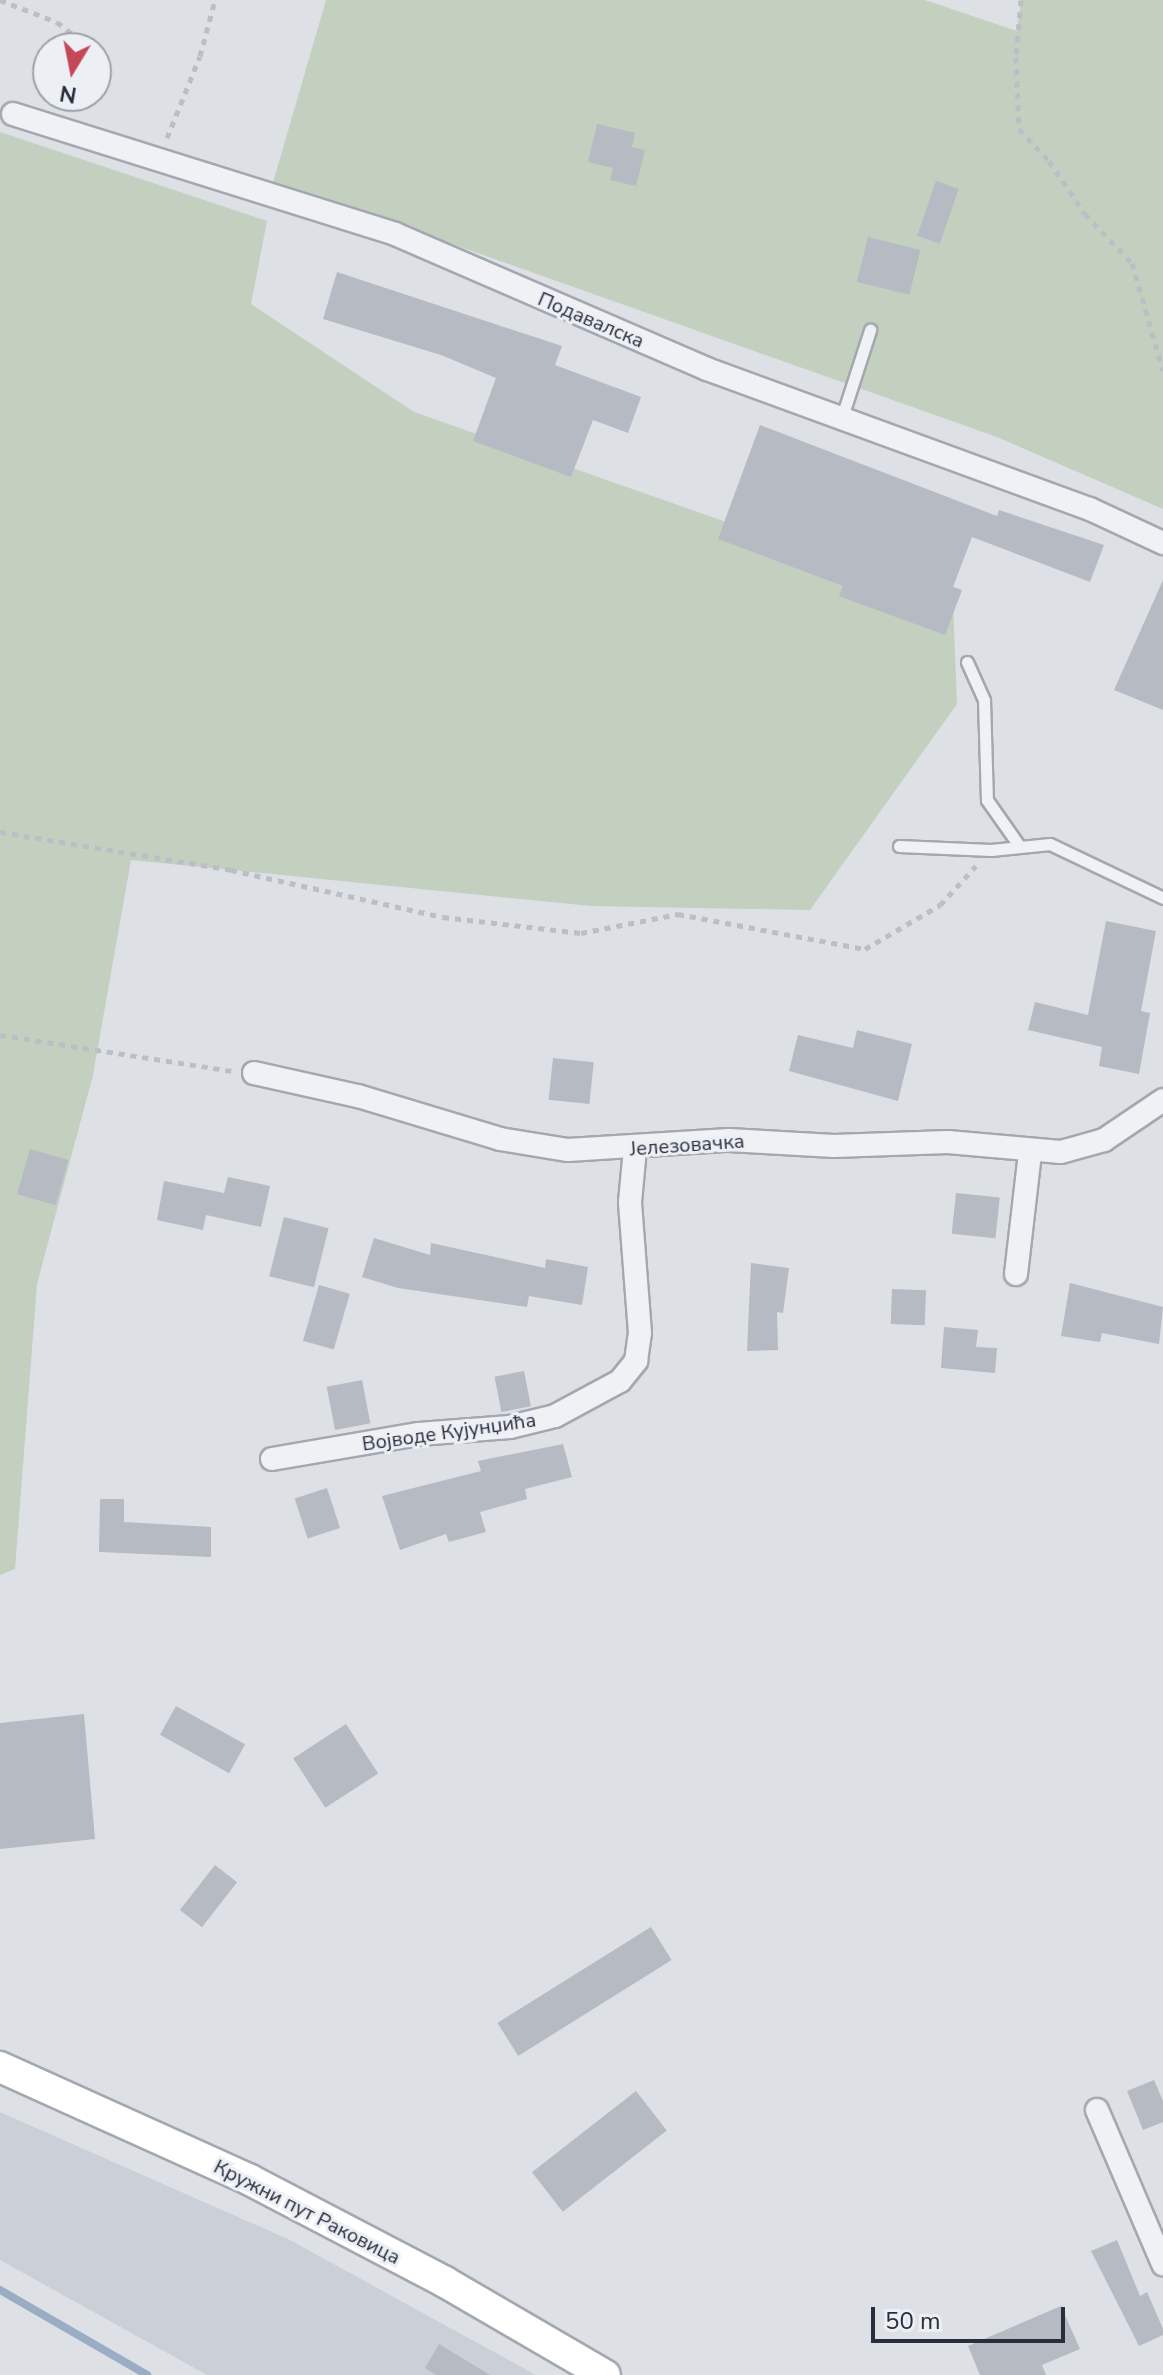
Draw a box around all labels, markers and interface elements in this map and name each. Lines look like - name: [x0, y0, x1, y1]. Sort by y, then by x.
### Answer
- north arrow: [32, 32, 112, 112]
- text: N: [57, 77, 79, 110]
- street label: Подавалска: [534, 287, 648, 353]
- street label: Јелезовачка: [629, 1129, 745, 1161]
- street label: Војводе Кујунџића: [360, 1408, 538, 1456]
- street label: Кружни пут Раковица: [210, 2155, 404, 2269]
- scale bar: [875, 2291, 1069, 2341]
- text: 50 m: [885, 2305, 941, 2337]

